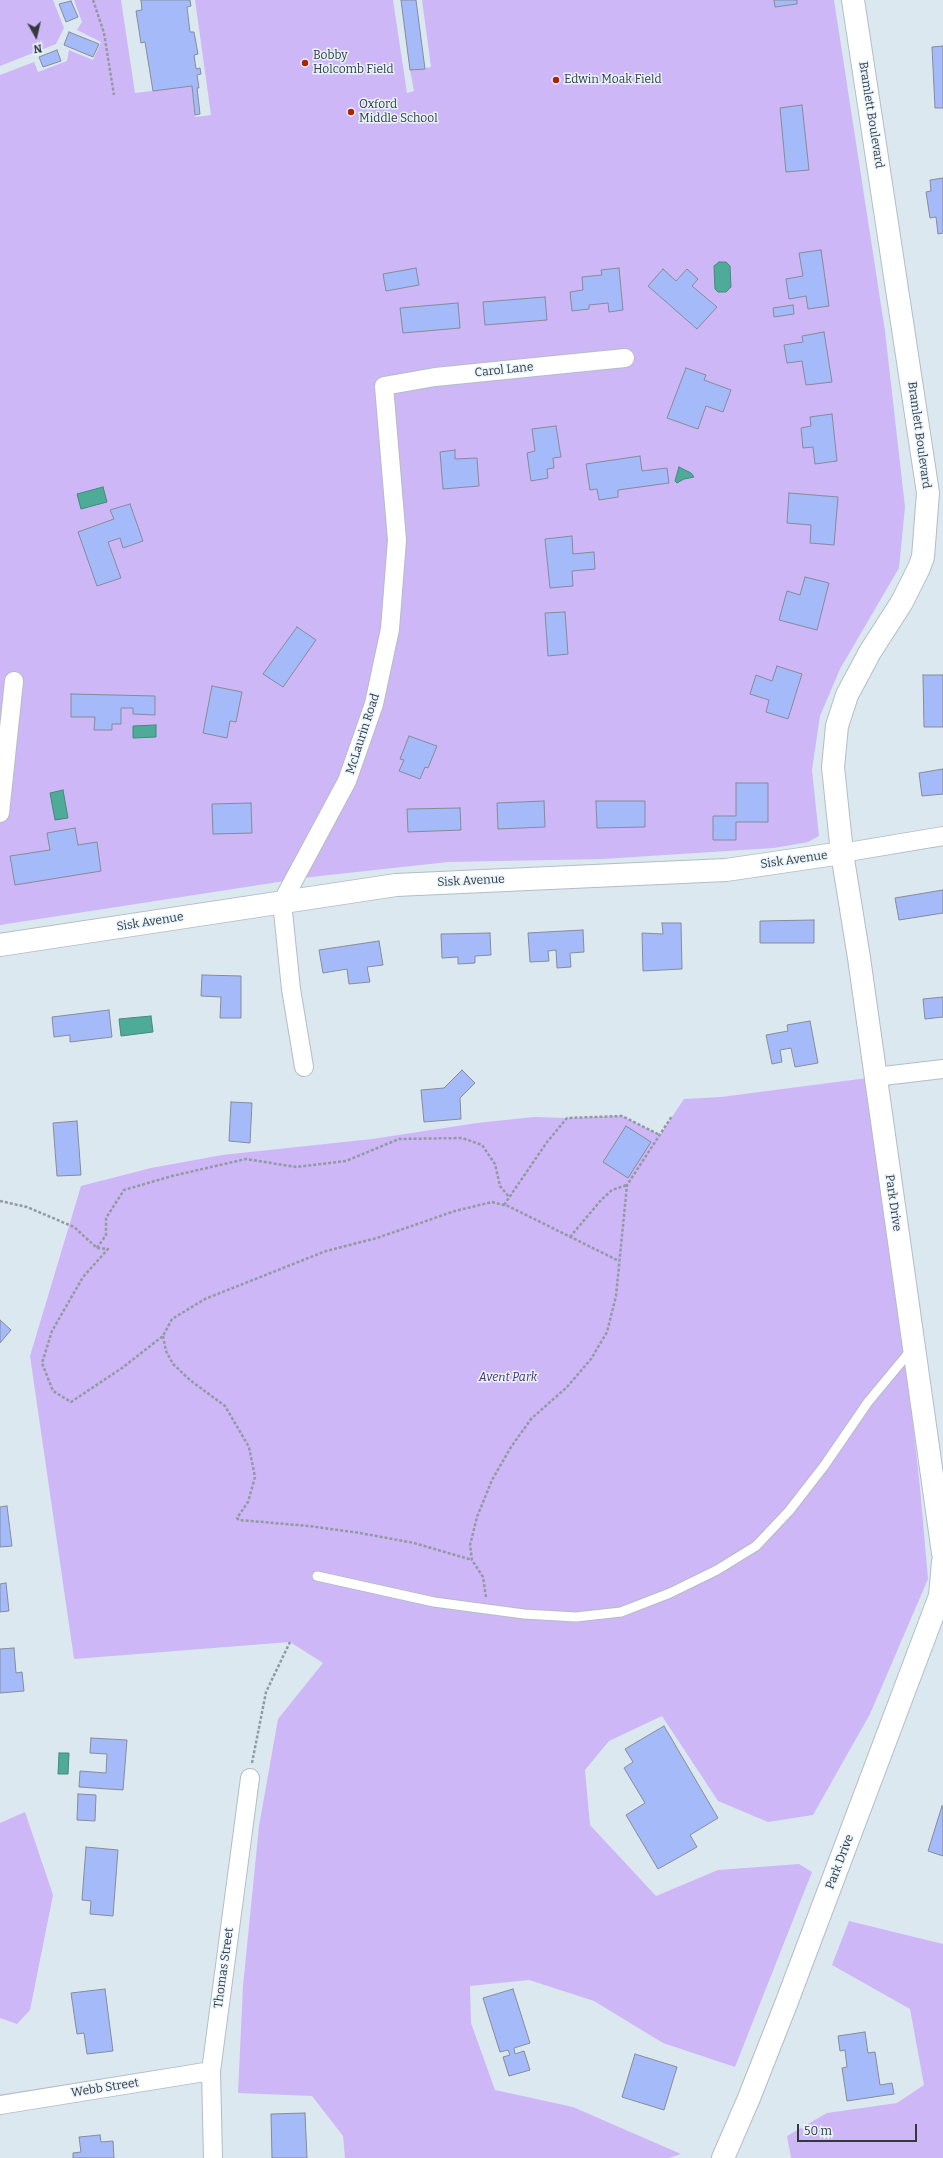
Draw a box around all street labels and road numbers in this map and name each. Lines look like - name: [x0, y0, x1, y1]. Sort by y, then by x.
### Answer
- street label: Bramlett Boulevard: [855, 61, 887, 169]
- street label: Carol Lane: [474, 360, 534, 380]
- street label: Bramlett Boulevard: [904, 380, 934, 490]
- street label: McLaurin Road: [343, 692, 383, 776]
- street label: Sisk Avenue: [760, 848, 828, 872]
- street label: Sisk Avenue: [437, 872, 505, 890]
- street label: Sisk Avenue: [116, 910, 184, 934]
- street label: Park Drive: [882, 1174, 904, 1232]
- street label: Park Drive: [823, 1833, 857, 1891]
- street label: Thomas Street: [211, 1927, 237, 2009]
- street label: Webb Street: [70, 2076, 140, 2100]

